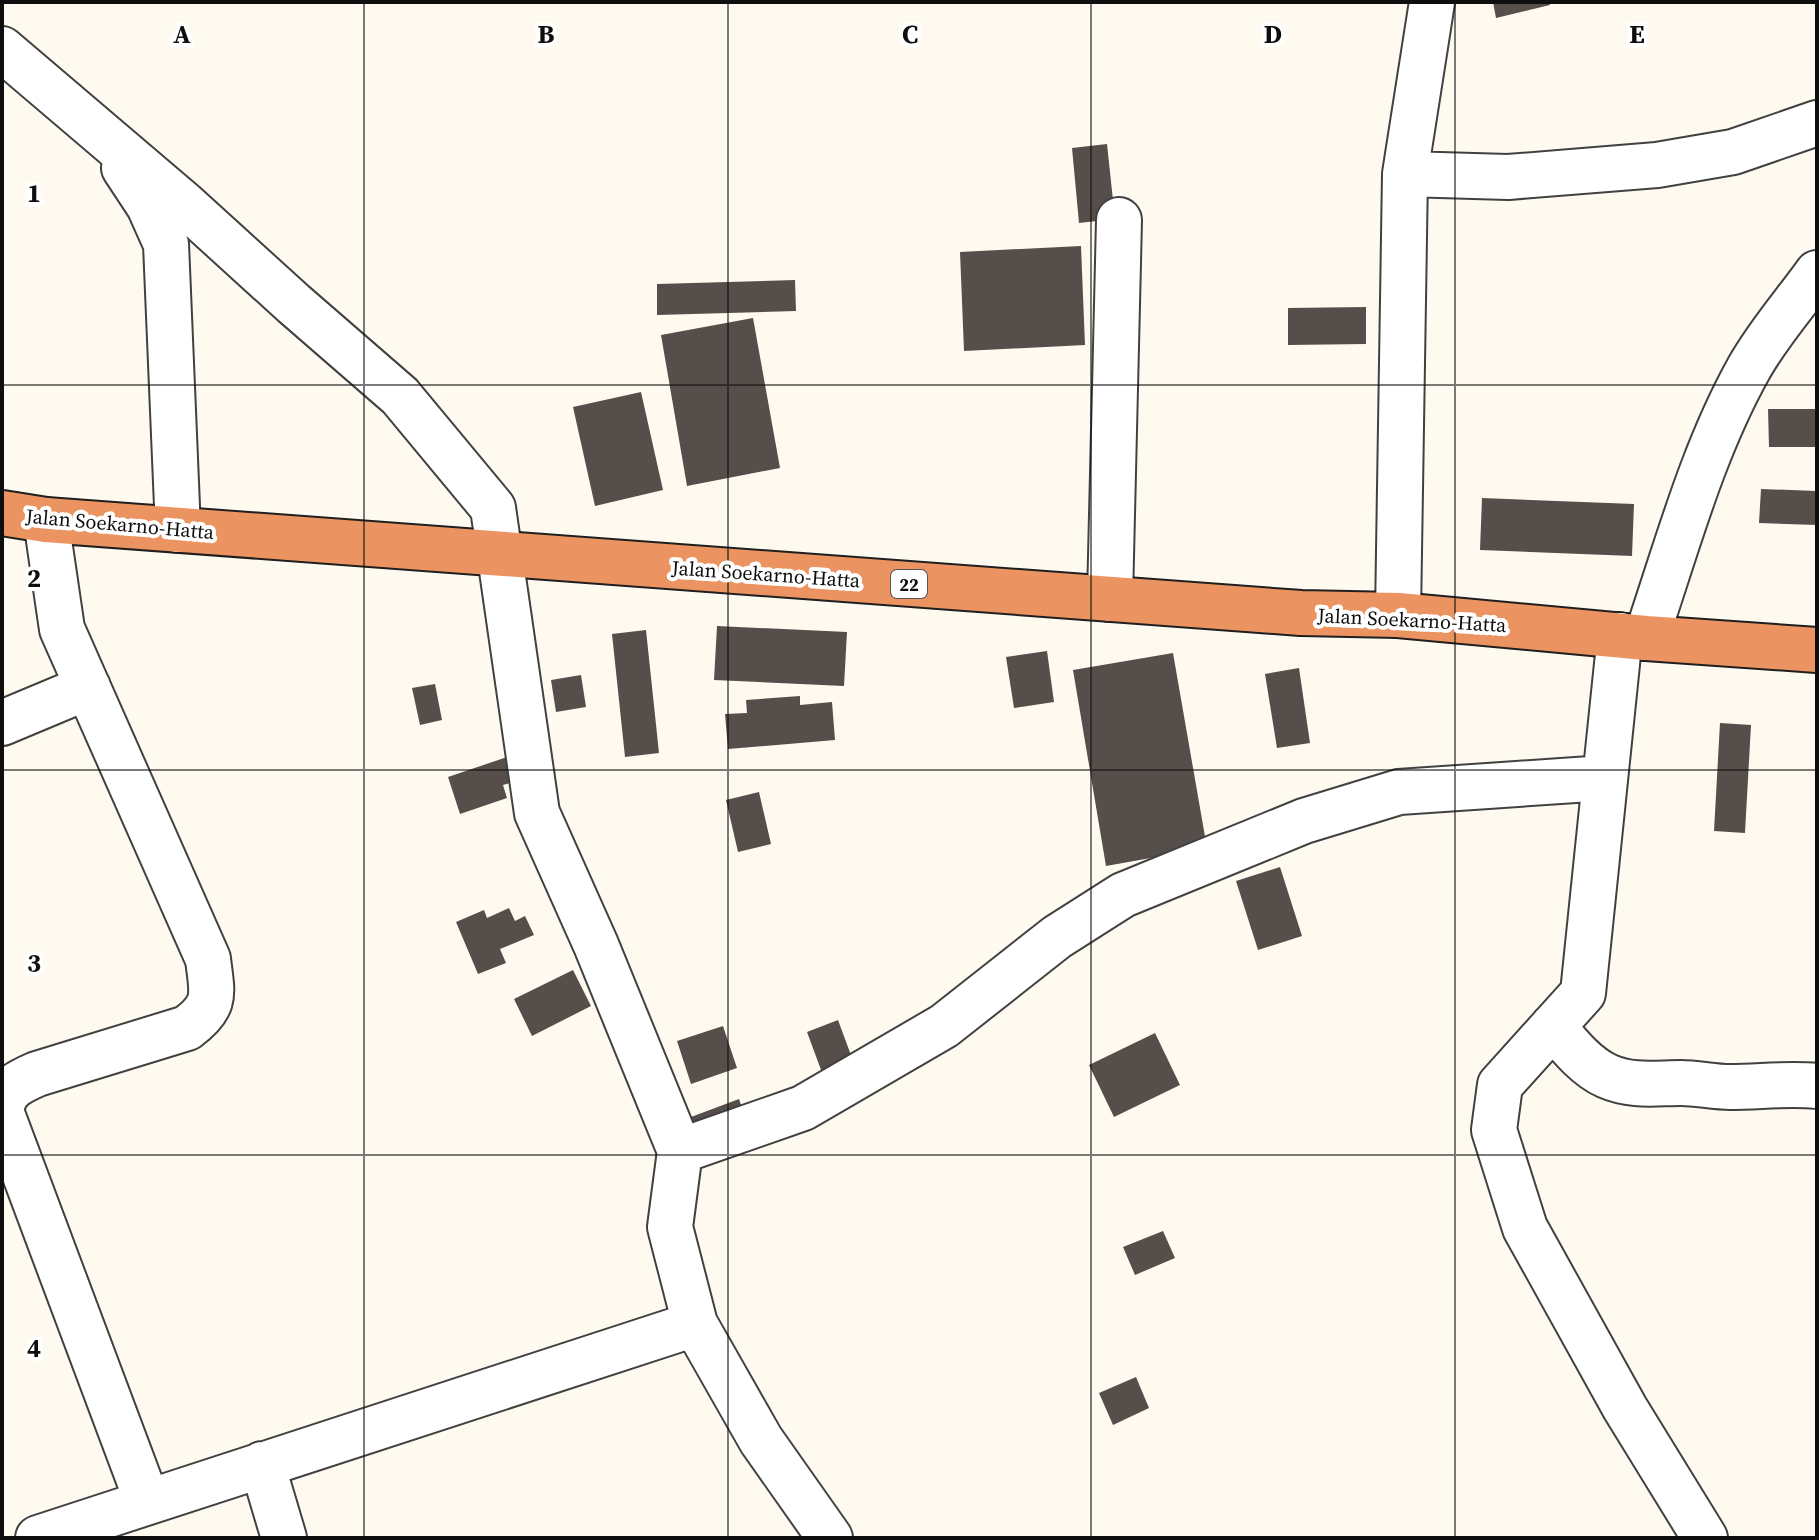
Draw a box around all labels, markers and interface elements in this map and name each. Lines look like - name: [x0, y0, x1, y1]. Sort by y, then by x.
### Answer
- text: A: [173, 16, 191, 52]
- text: B: [538, 16, 555, 52]
- text: C: [902, 16, 918, 52]
- text: D: [1264, 16, 1282, 52]
- text: E: [1629, 16, 1645, 52]
- text: 1: [27, 175, 41, 211]
- street label: Jalan Soekarno-Hatta: [24, 502, 216, 546]
- street label: Jalan Soekarno-Hatta: [670, 553, 862, 595]
- text: 2: [27, 560, 41, 596]
- road number: 22: [891, 570, 927, 598]
- street label: Jalan Soekarno-Hatta: [1316, 601, 1508, 639]
- text: 3: [27, 945, 41, 981]
- text: 4: [27, 1330, 41, 1366]

